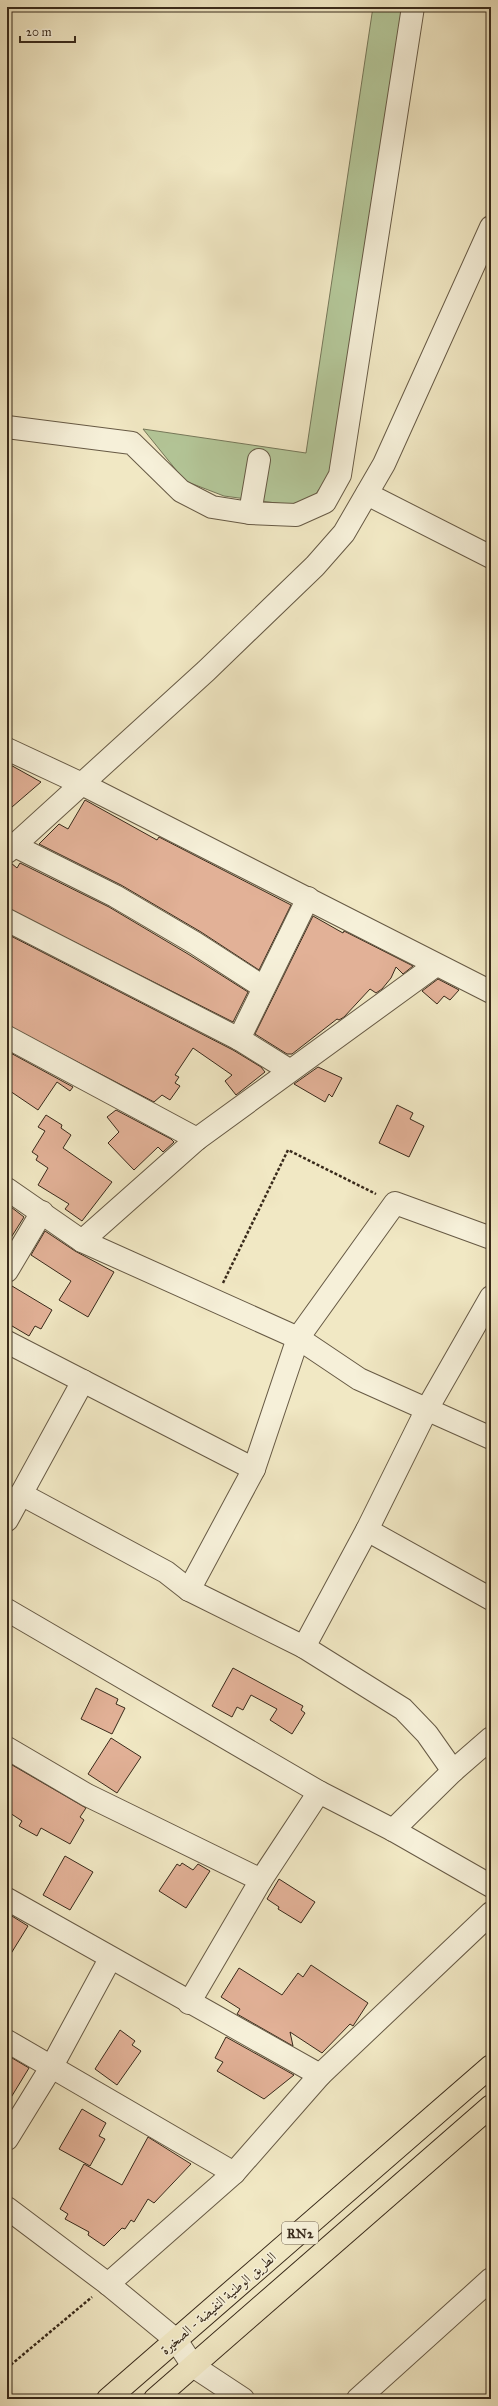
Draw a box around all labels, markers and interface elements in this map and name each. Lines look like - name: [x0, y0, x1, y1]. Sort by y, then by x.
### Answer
- scale bar: [20, 18, 75, 44]
- text: 20 m: [26, 25, 52, 39]
- road number: RN2: [282, 2222, 318, 2244]
- street label: الطريق الوطنية النفيضة - الصخيرة: [157, 2248, 280, 2358]

